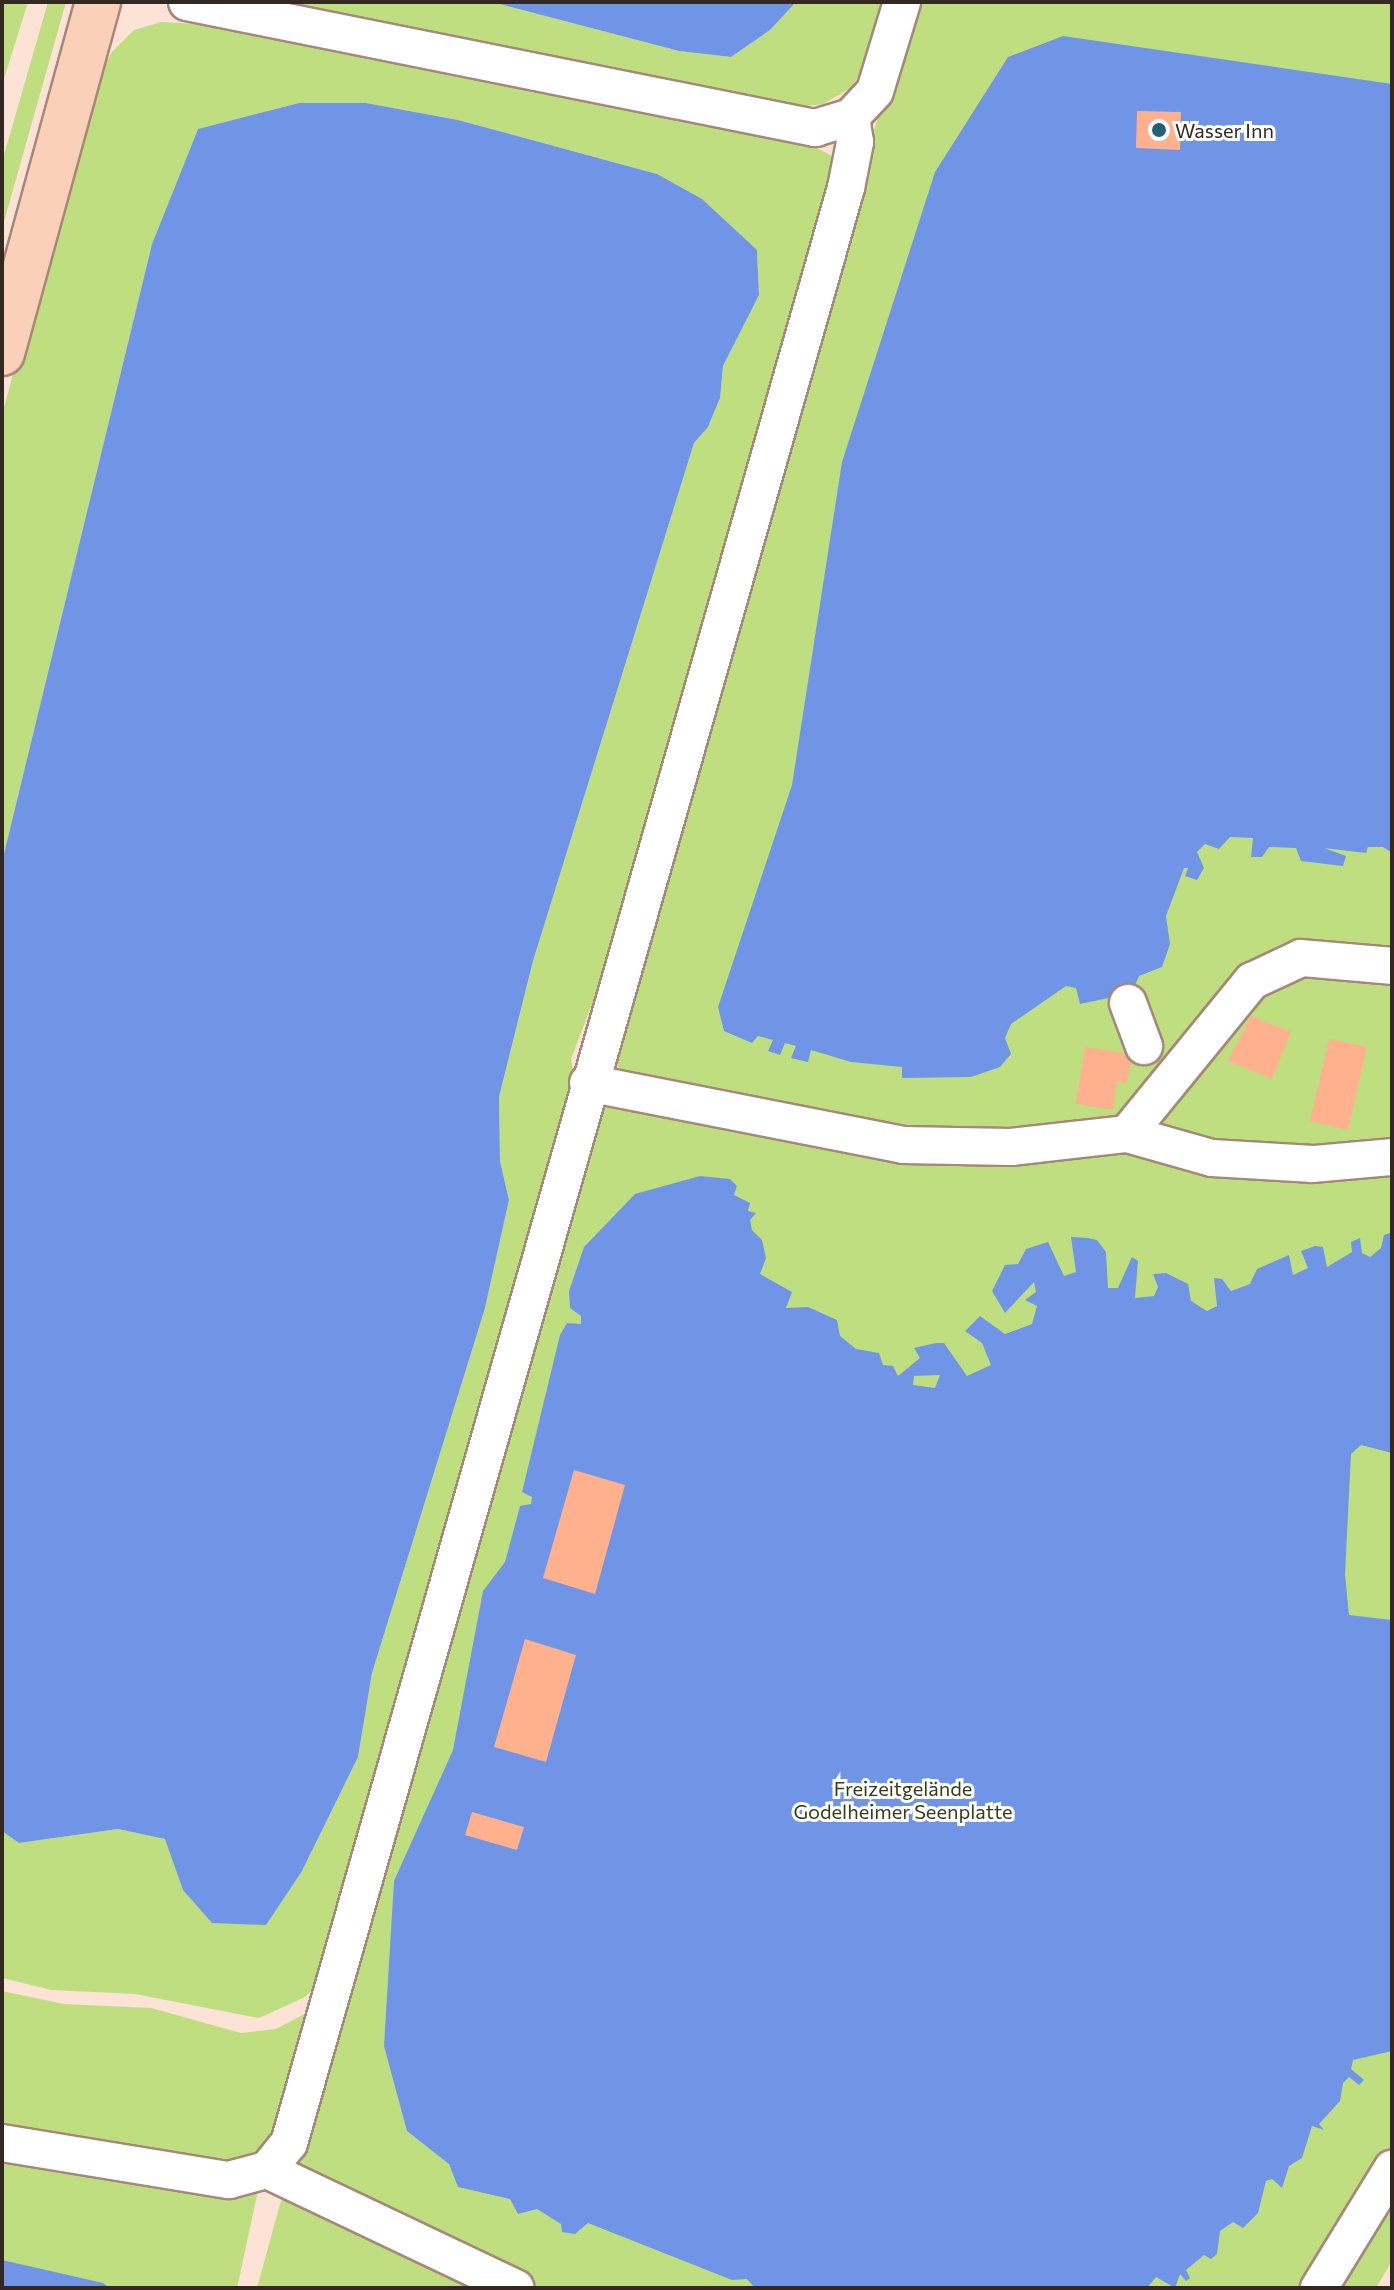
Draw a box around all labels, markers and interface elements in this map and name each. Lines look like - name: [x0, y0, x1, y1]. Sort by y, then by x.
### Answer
- place label: Wasser Inn: [1175, 118, 1274, 142]
- marker: Wasser Inn: [1150, 121, 1168, 139]
- park label: Freizeitgelände Godelheimer Seenplatte: [793, 1776, 1013, 1823]

